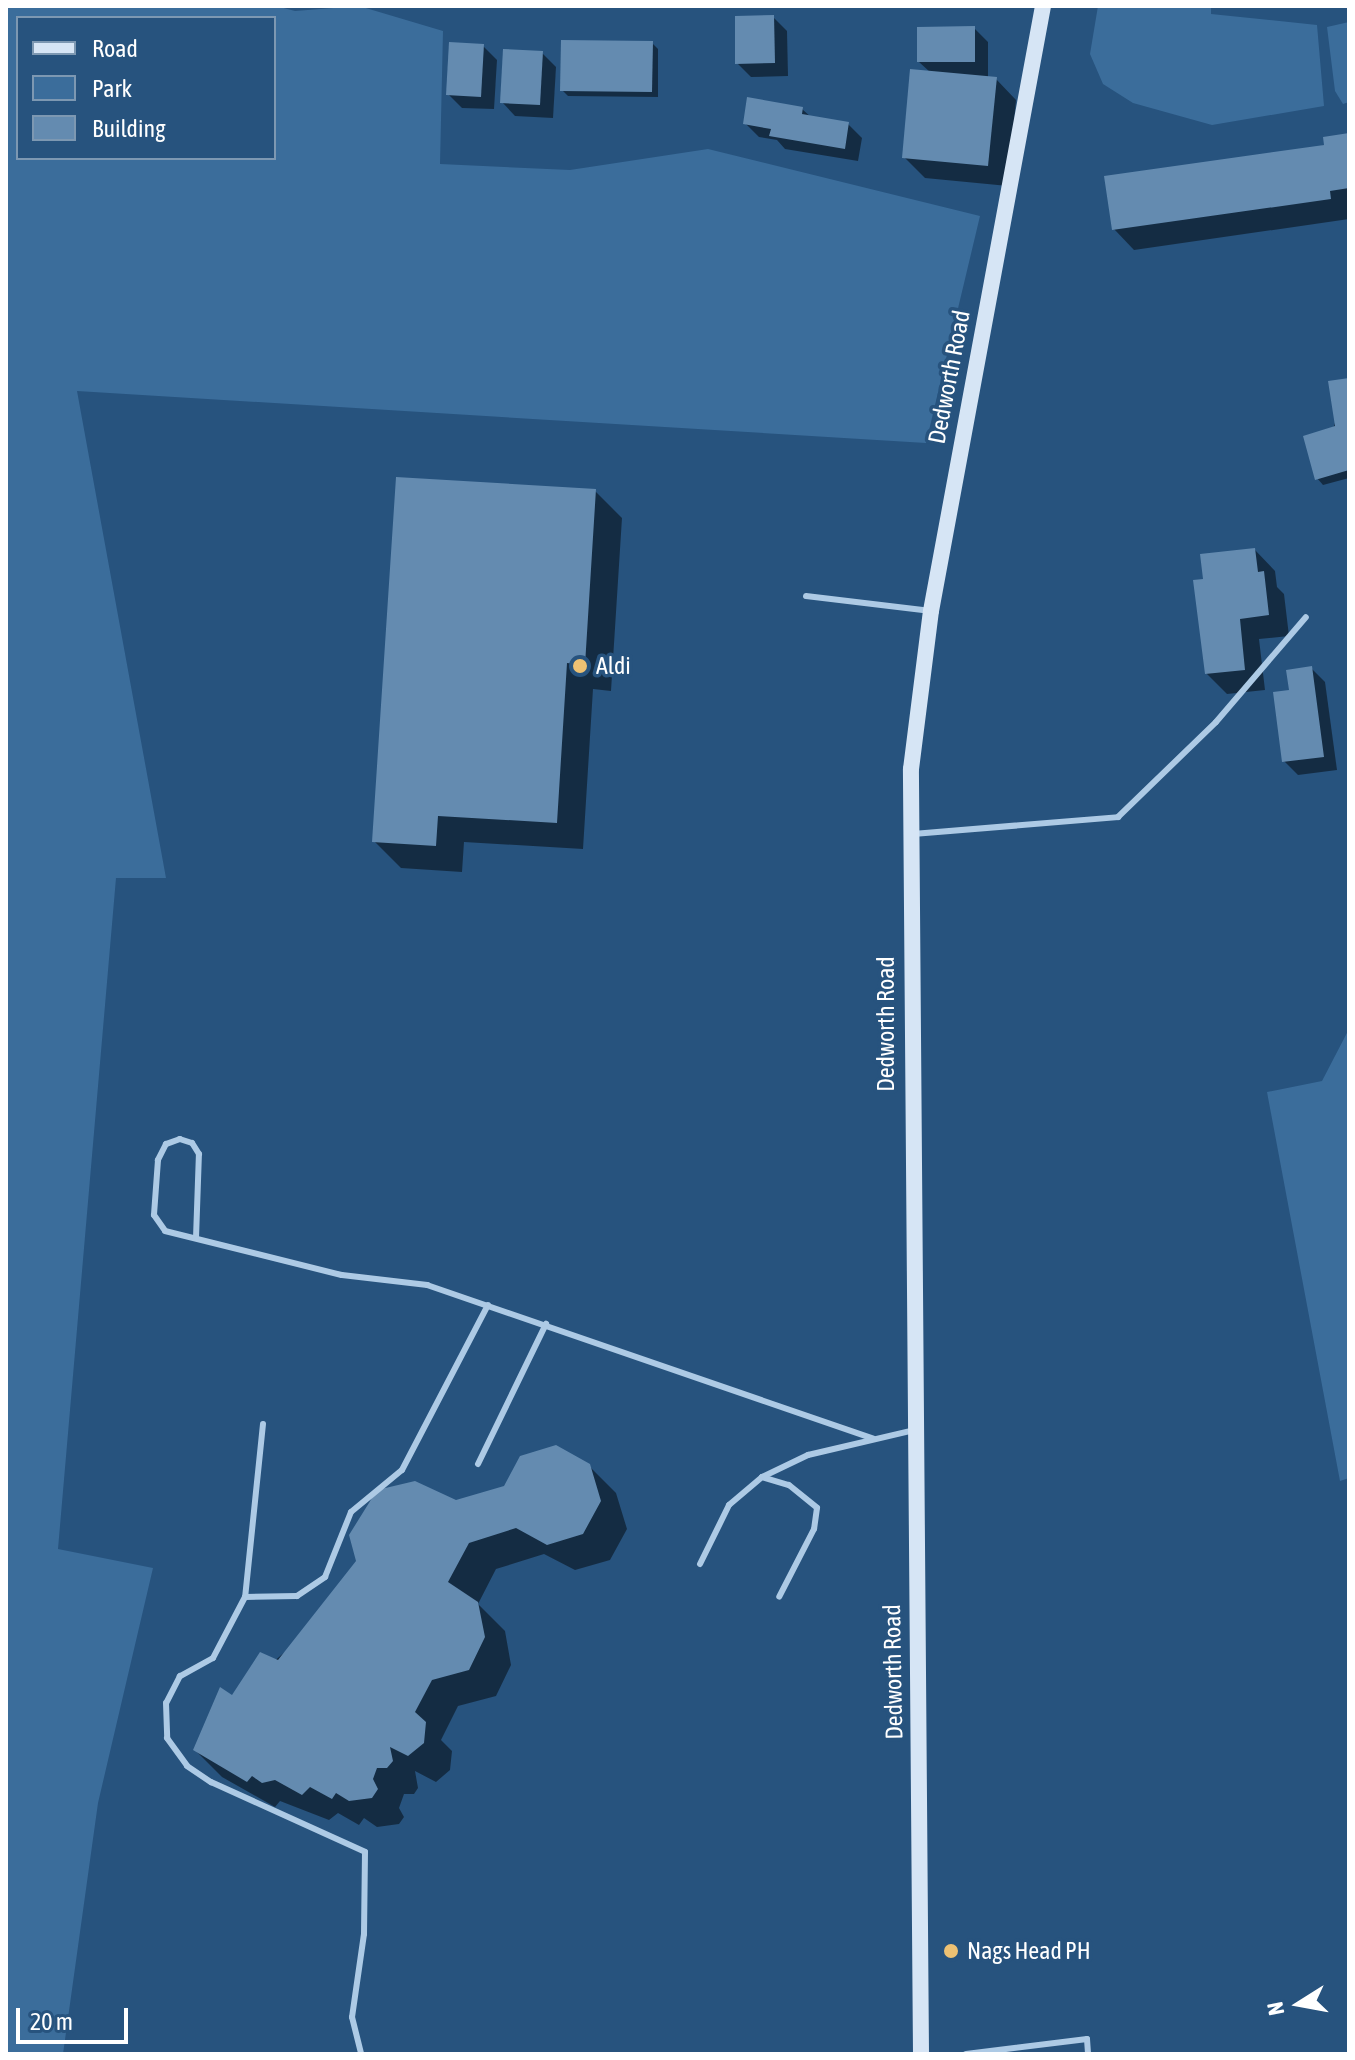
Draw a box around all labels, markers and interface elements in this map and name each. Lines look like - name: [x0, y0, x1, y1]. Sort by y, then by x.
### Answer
- legend: [16, 16, 276, 160]
- text: Road: [92, 35, 138, 62]
- text: Park: [92, 75, 132, 102]
- text: Building: [92, 115, 165, 142]
- street label: Dedworth Road: [922, 308, 976, 446]
- place label: Aldi: [596, 652, 631, 680]
- marker: Aldi: [571, 657, 589, 675]
- street label: Dedworth Road: [872, 956, 900, 1092]
- street label: Dedworth Road: [877, 1604, 909, 1740]
- place label: Nags Head PH: [967, 1937, 1091, 1965]
- marker: Nags Head PH: [942, 1942, 960, 1960]
- north arrow: [1259, 1964, 1339, 2044]
- scale bar: [20, 1992, 132, 2042]
- text: N: [1261, 2000, 1289, 2017]
- text: 20 m: [30, 2008, 73, 2035]

